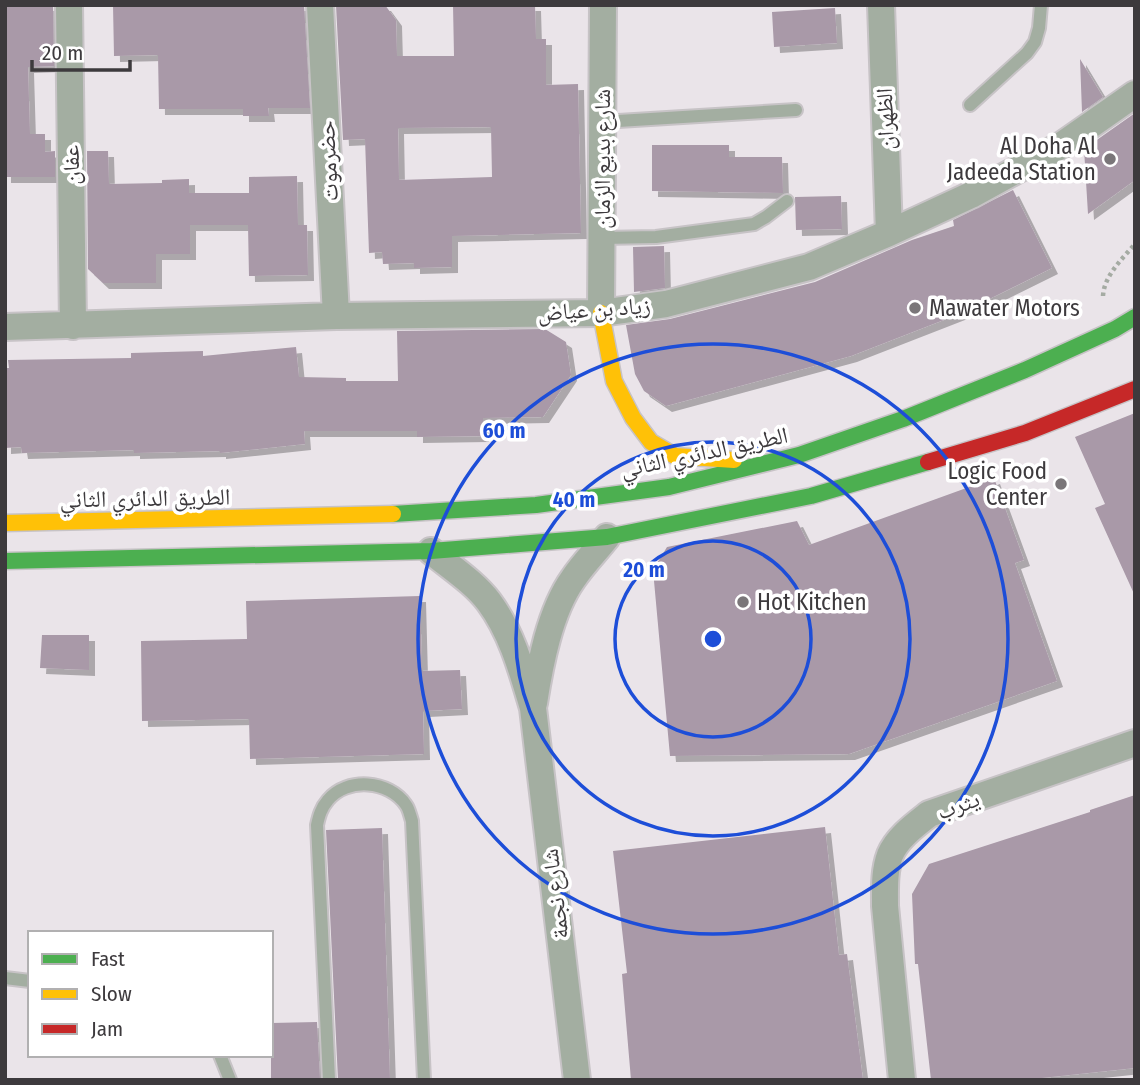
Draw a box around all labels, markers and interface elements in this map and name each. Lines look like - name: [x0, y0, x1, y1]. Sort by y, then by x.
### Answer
- scale bar: [32, 28, 130, 72]
- text: 20 m: [42, 40, 83, 66]
- street label: الظهران: [870, 88, 900, 150]
- street label: شارع بديع الزمان: [588, 89, 617, 229]
- street label: حضرموت: [312, 120, 344, 202]
- place label: Al Doha Al Jadeeda Station: [947, 132, 1096, 186]
- street label: عفان: [57, 144, 85, 185]
- marker: Al Doha Al Jadeeda Station: [1102, 151, 1118, 167]
- street label: زياد بن عياض: [536, 291, 652, 327]
- place label: Mawater Motors: [929, 294, 1080, 322]
- marker: Mawater Motors: [907, 300, 923, 316]
- text: 60 m: [483, 418, 525, 444]
- street label: الطريق الدائري الثاني: [618, 421, 791, 488]
- place label: Logic Food Center: [948, 457, 1047, 511]
- marker: Logic Food Center: [1053, 476, 1069, 492]
- street label: الطريق الدائري الثاني: [59, 483, 231, 518]
- text: 40 m: [553, 487, 595, 513]
- text: 20 m: [622, 557, 665, 583]
- place label: Hot Kitchen: [757, 588, 867, 616]
- marker: Hot Kitchen: [735, 594, 751, 610]
- centre of rings: [701, 627, 725, 651]
- street label: يثرب: [933, 784, 983, 826]
- street label: شارع نجمة: [536, 847, 575, 941]
- legend: [28, 931, 273, 1057]
- text: Fast: [91, 946, 125, 972]
- text: Slow: [91, 981, 132, 1007]
- text: Jam: [91, 1016, 123, 1042]

